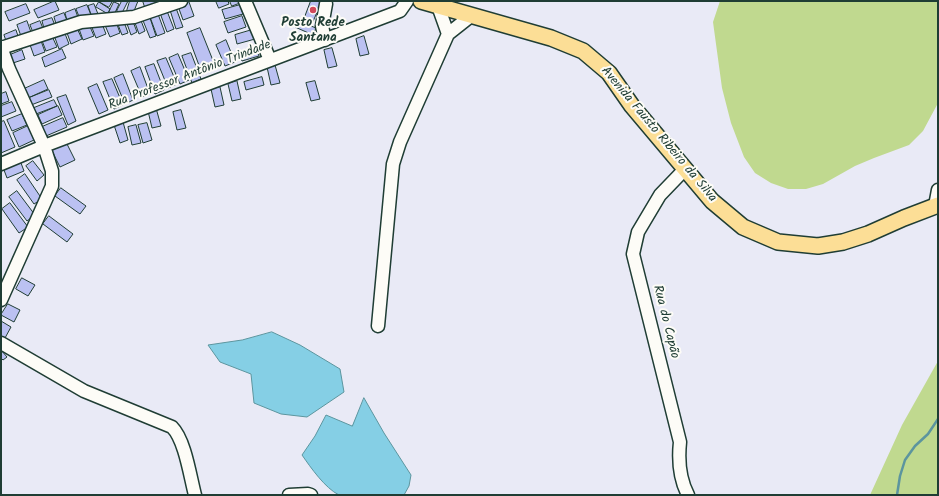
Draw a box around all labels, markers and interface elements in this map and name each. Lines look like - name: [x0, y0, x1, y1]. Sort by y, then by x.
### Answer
- marker: Posto Rede Santana: [308, 5, 318, 15]
- place label: Posto Rede Santana: [281, 16, 345, 47]
- street label: Rua Professor Antônio Trindade: [107, 38, 273, 114]
- street label: Avenida Fausto Ribeiro da Silva: [597, 64, 719, 206]
- street label: Rua do Capão: [648, 284, 682, 360]

